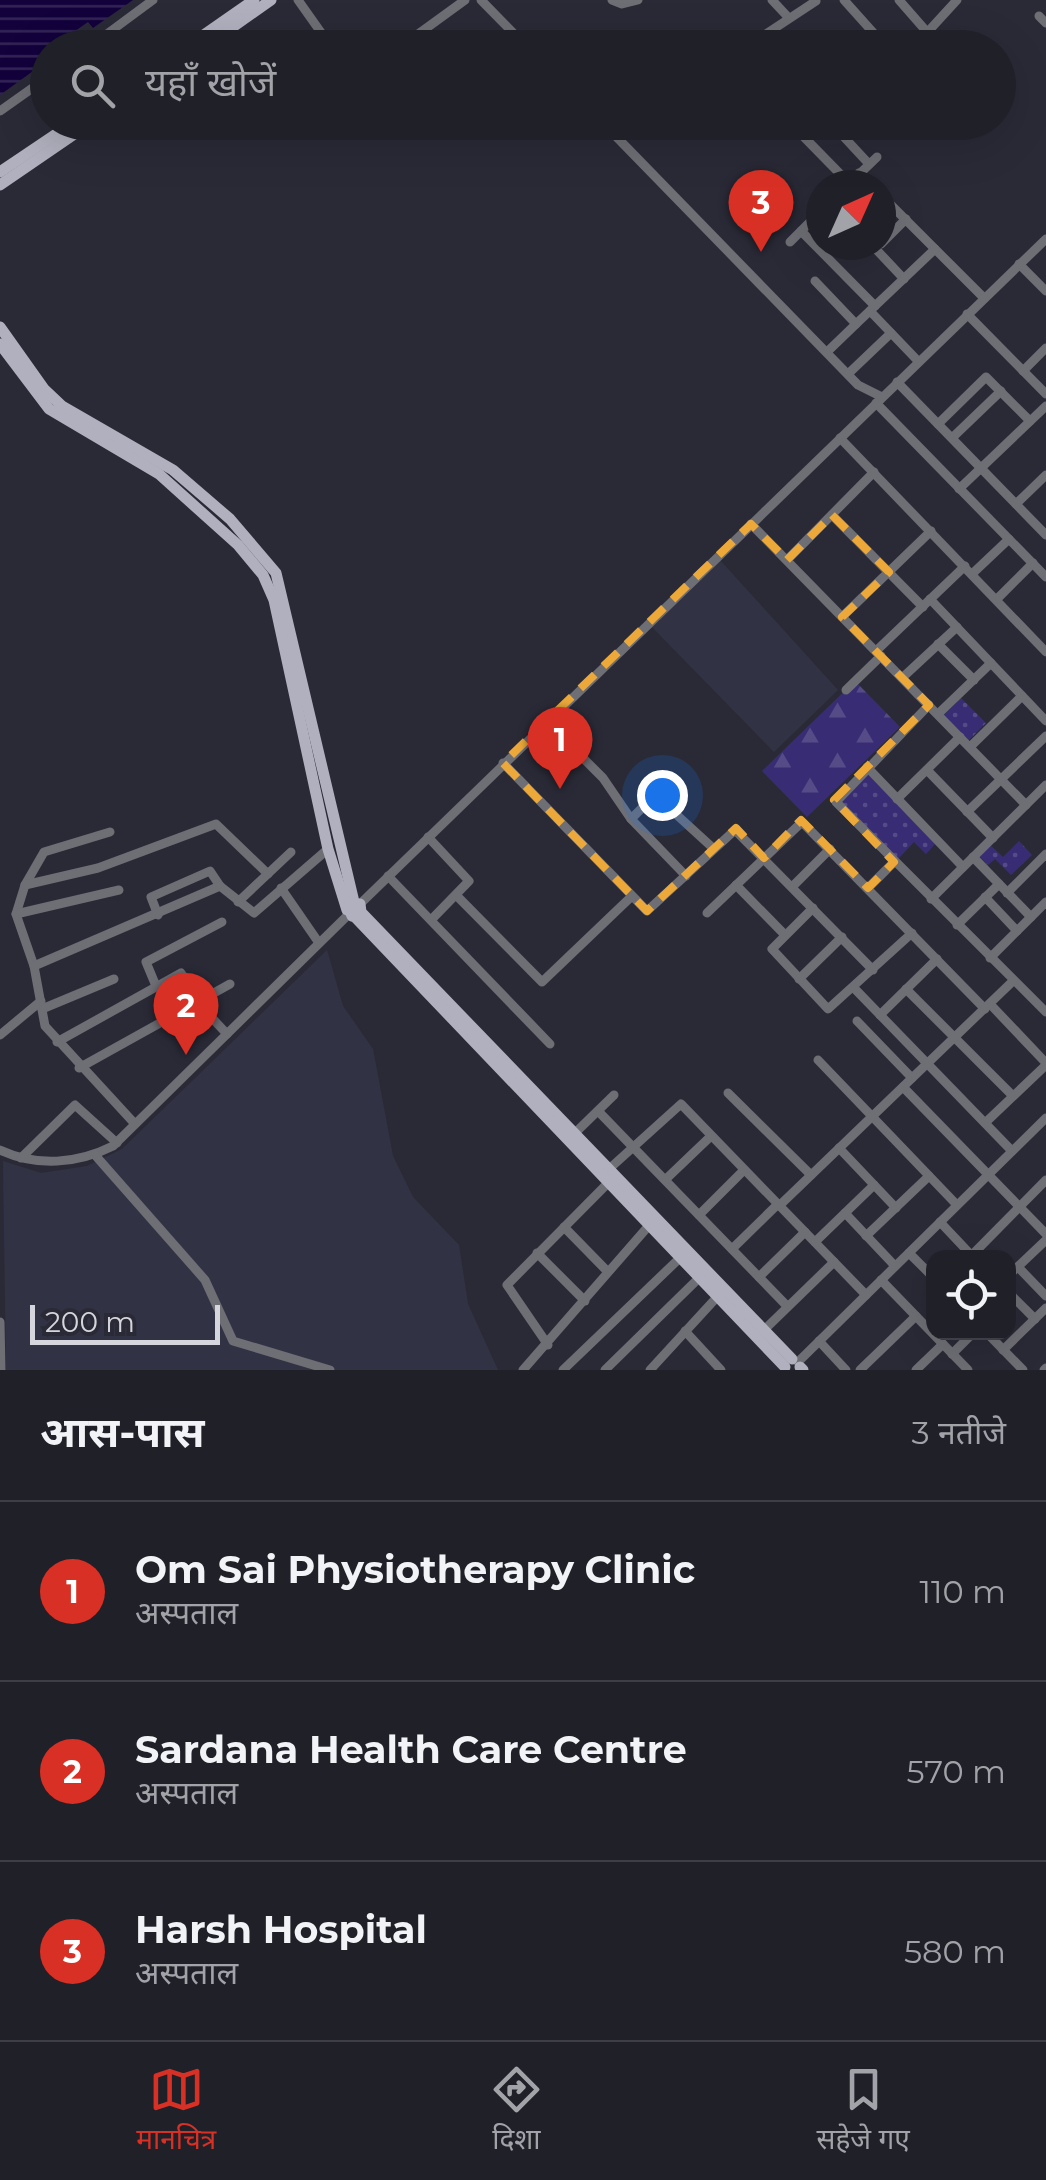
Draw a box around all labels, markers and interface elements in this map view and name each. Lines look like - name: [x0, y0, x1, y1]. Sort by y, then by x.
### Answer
- search box: [30, 30, 1016, 140]
- icon: search: [65, 58, 120, 113]
- text: यहाँ खोजें: [145, 59, 276, 106]
- pin: 3: [728, 170, 794, 252]
- north arrow: [806, 170, 896, 260]
- pin: 1: [528, 706, 592, 789]
- your location: [637, 770, 688, 821]
- pin: 2: [154, 972, 218, 1055]
- map controls: [926, 1250, 1016, 1340]
- button: locate: [926, 1250, 1016, 1340]
- scale bar: [30, 1300, 220, 1344]
- text: 200 m: [45, 1305, 135, 1339]
- text: आस-पास: [40, 1406, 205, 1458]
- text: 3 नतीजे: [912, 1413, 1006, 1452]
- text: Om Sai Physiotherapy Clinic: [135, 1546, 695, 1593]
- text: 1: [66, 1572, 79, 1611]
- text: 110 m: [919, 1572, 1006, 1611]
- text: अस्पताल: [135, 1593, 238, 1632]
- text: Sardana Health Care Centre: [135, 1726, 687, 1773]
- text: 2: [63, 1752, 82, 1791]
- text: 570 m: [907, 1752, 1006, 1791]
- text: अस्पताल: [135, 1773, 238, 1812]
- text: Harsh Hospital: [135, 1906, 427, 1953]
- text: 3: [63, 1932, 82, 1971]
- text: 580 m: [904, 1932, 1006, 1971]
- text: अस्पताल: [135, 1953, 238, 1992]
- tab: मानचित्र: [136, 2062, 216, 2160]
- tab: दिशा: [489, 2062, 544, 2160]
- tab: सहेजे गए: [817, 2062, 910, 2160]

